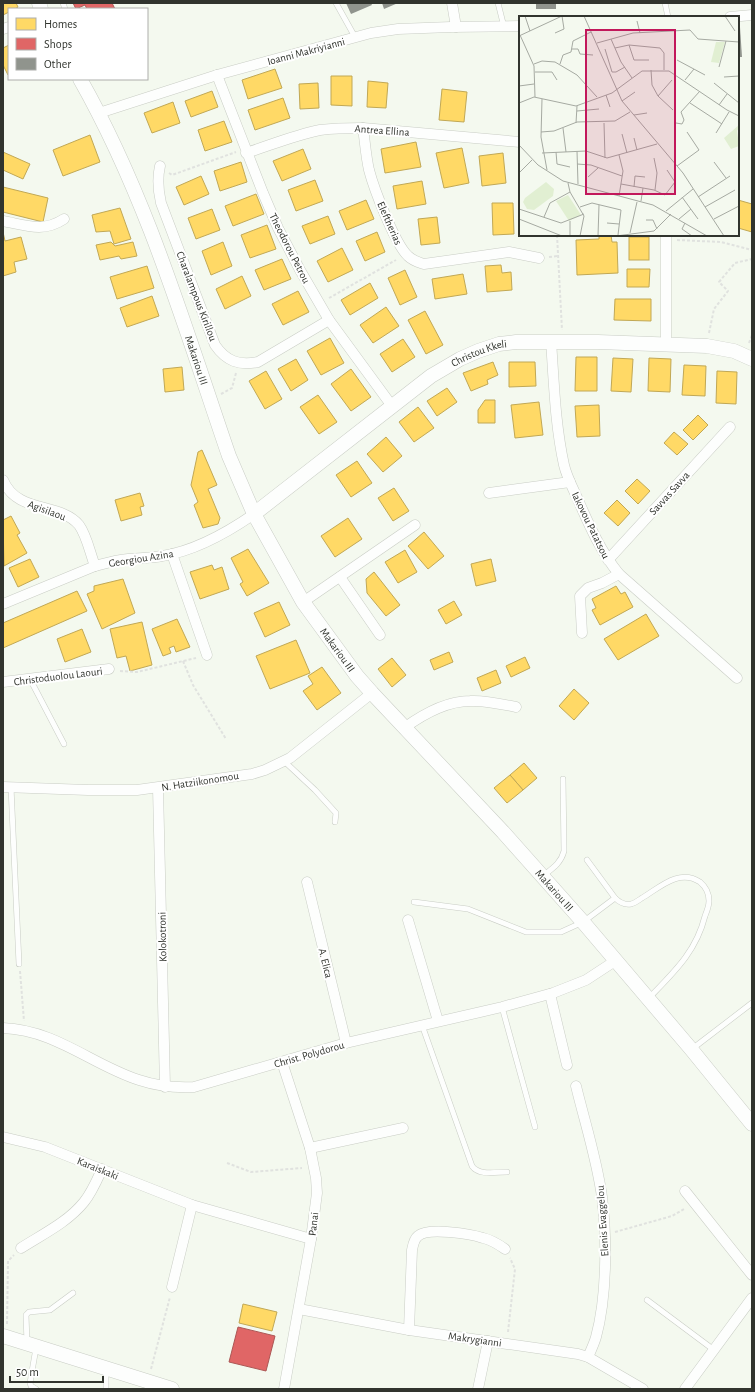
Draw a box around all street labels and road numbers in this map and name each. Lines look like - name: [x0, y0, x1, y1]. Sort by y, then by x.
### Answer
- street label: Ioanni Makriyianni: [266, 36, 346, 67]
- street label: Antrea Ellina: [354, 123, 410, 138]
- street label: Eleftherias: [375, 200, 404, 247]
- street label: Theodorou Petrou: [267, 211, 312, 285]
- street label: Charalampous Kirillou: [174, 250, 219, 343]
- street label: Makariou III: [183, 334, 210, 387]
- street label: Christou Kkeli: [449, 338, 507, 369]
- street label: Savvas Savva: [647, 470, 692, 517]
- street label: Iakovou Patatsou: [570, 490, 612, 561]
- street label: Agisilaou: [26, 498, 68, 523]
- street label: Georgiou Azina: [108, 548, 174, 569]
- street label: Makariou III: [318, 626, 357, 674]
- street label: Christoduolou Laouri: [13, 666, 103, 687]
- street label: N. Hatziikonomou: [161, 770, 240, 793]
- street label: Makariou III: [533, 868, 576, 913]
- street label: Kolokotroni: [157, 912, 168, 962]
- street label: A. Elica: [316, 947, 335, 979]
- street label: Christ. Polydorou: [273, 1039, 346, 1070]
- street label: Karaiskaki: [75, 1155, 120, 1182]
- street label: Elenis Evaggelou: [594, 1185, 610, 1257]
- street label: Panai: [307, 1212, 320, 1237]
- street label: Makrygianni: [448, 1330, 502, 1349]

